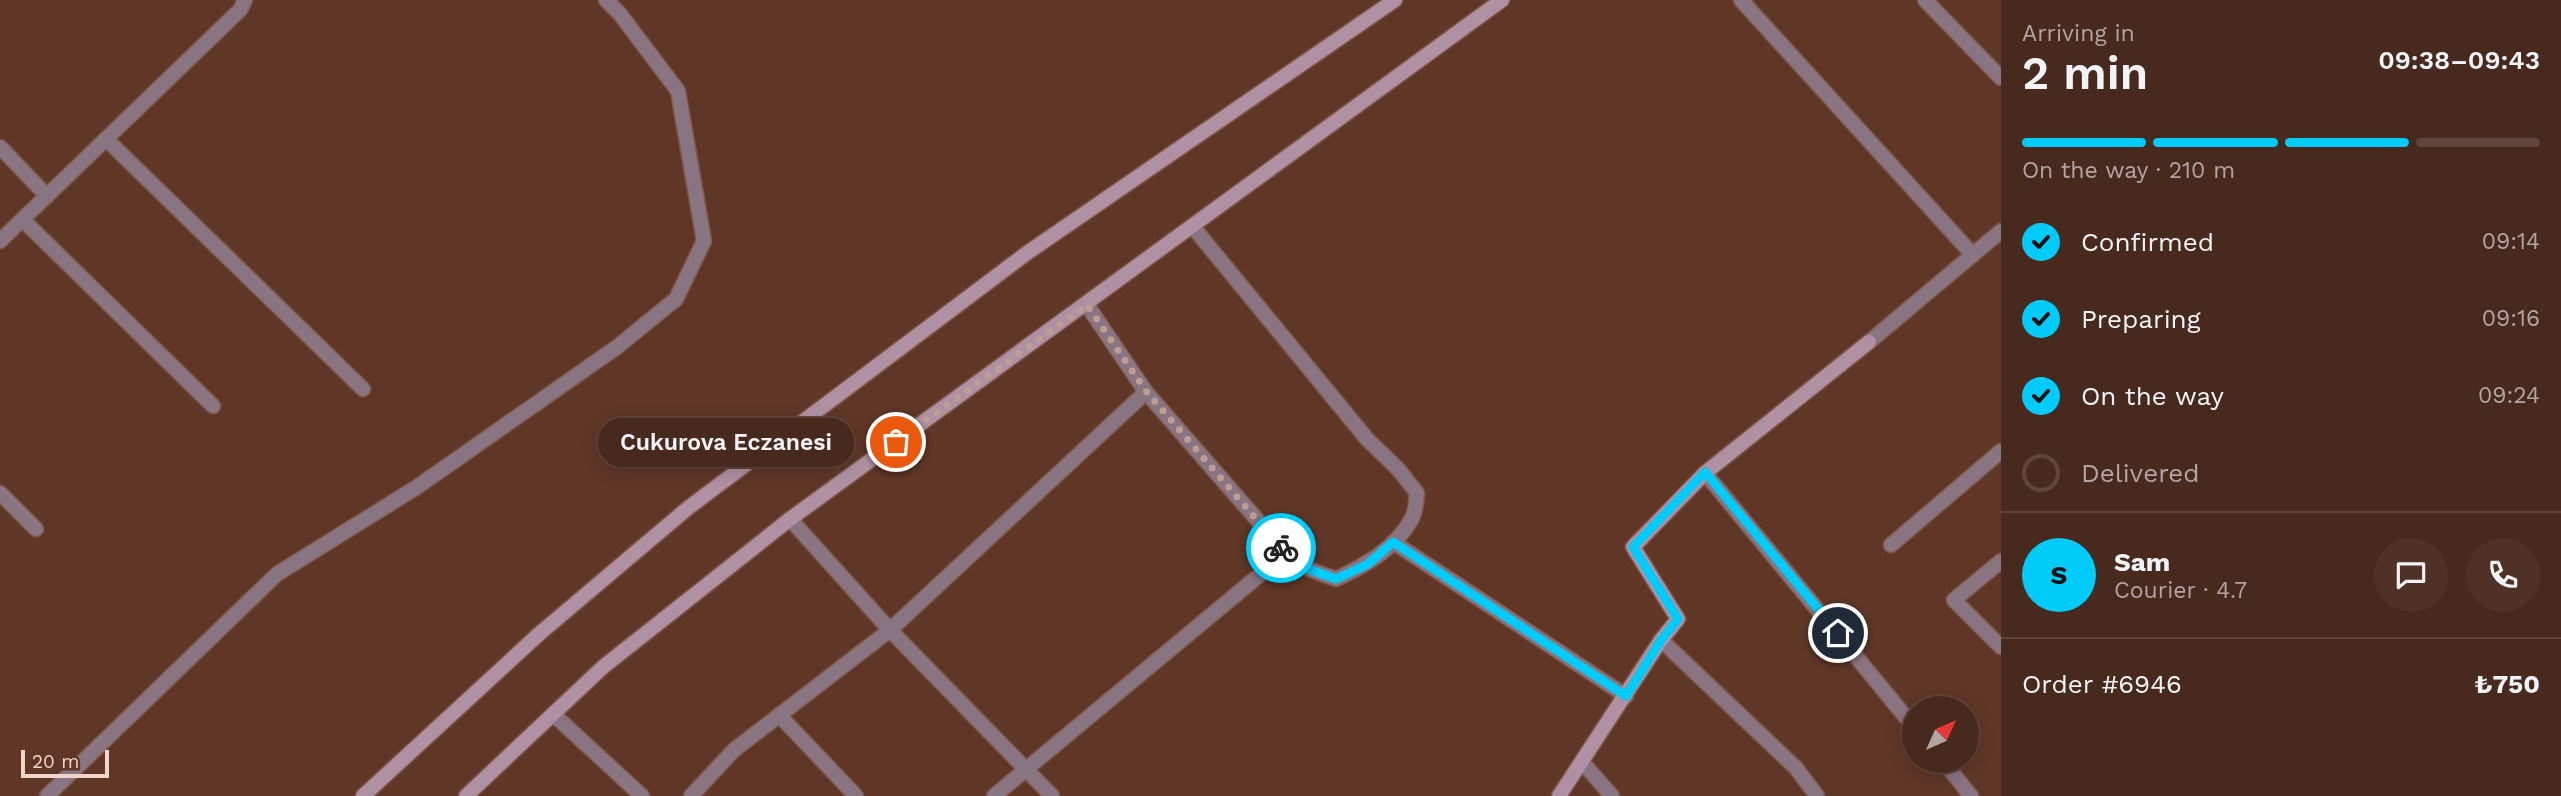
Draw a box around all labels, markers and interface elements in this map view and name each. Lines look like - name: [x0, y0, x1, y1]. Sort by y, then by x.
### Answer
- text: Arriving in: [2022, 20, 2135, 47]
- text: 09:38–09:43: [2378, 45, 2540, 75]
- text: 2 min: [2022, 46, 2148, 100]
- text: On the way · 210 m: [2022, 157, 2235, 184]
- icon: check: [2022, 223, 2060, 261]
- text: Confirmed: [2081, 227, 2214, 257]
- text: 09:14: [2482, 228, 2540, 255]
- icon: check: [2022, 300, 2060, 338]
- text: Preparing: [2081, 304, 2201, 334]
- text: 09:16: [2482, 305, 2540, 332]
- icon: check: [2022, 377, 2060, 415]
- text: On the way: [2081, 381, 2224, 411]
- text: 09:24: [2478, 382, 2540, 409]
- pin: [866, 412, 926, 472]
- callout: Cukurova Eczanesi: [598, 418, 854, 466]
- icon: bag: [877, 423, 915, 461]
- text: Cukurova Eczanesi: [620, 429, 832, 456]
- text: Delivered: [2081, 458, 2200, 488]
- courier: [1246, 513, 1316, 583]
- icon: bike: [1262, 529, 1300, 567]
- button: chat: [2374, 538, 2448, 612]
- button: phone: [2466, 538, 2540, 612]
- text: Sam: [2114, 547, 2170, 577]
- text: S: [2051, 560, 2067, 590]
- text: Courier · 4.7: [2114, 577, 2247, 604]
- pin: [1808, 603, 1868, 663]
- icon: home: [1819, 614, 1857, 652]
- text: Order #6946: [2022, 669, 2182, 699]
- text: ₺750: [2474, 669, 2540, 699]
- north arrow: [1902, 696, 1979, 774]
- map controls: [1902, 696, 1979, 773]
- scale bar: [21, 747, 108, 779]
- text: 20 m: [32, 750, 79, 773]

